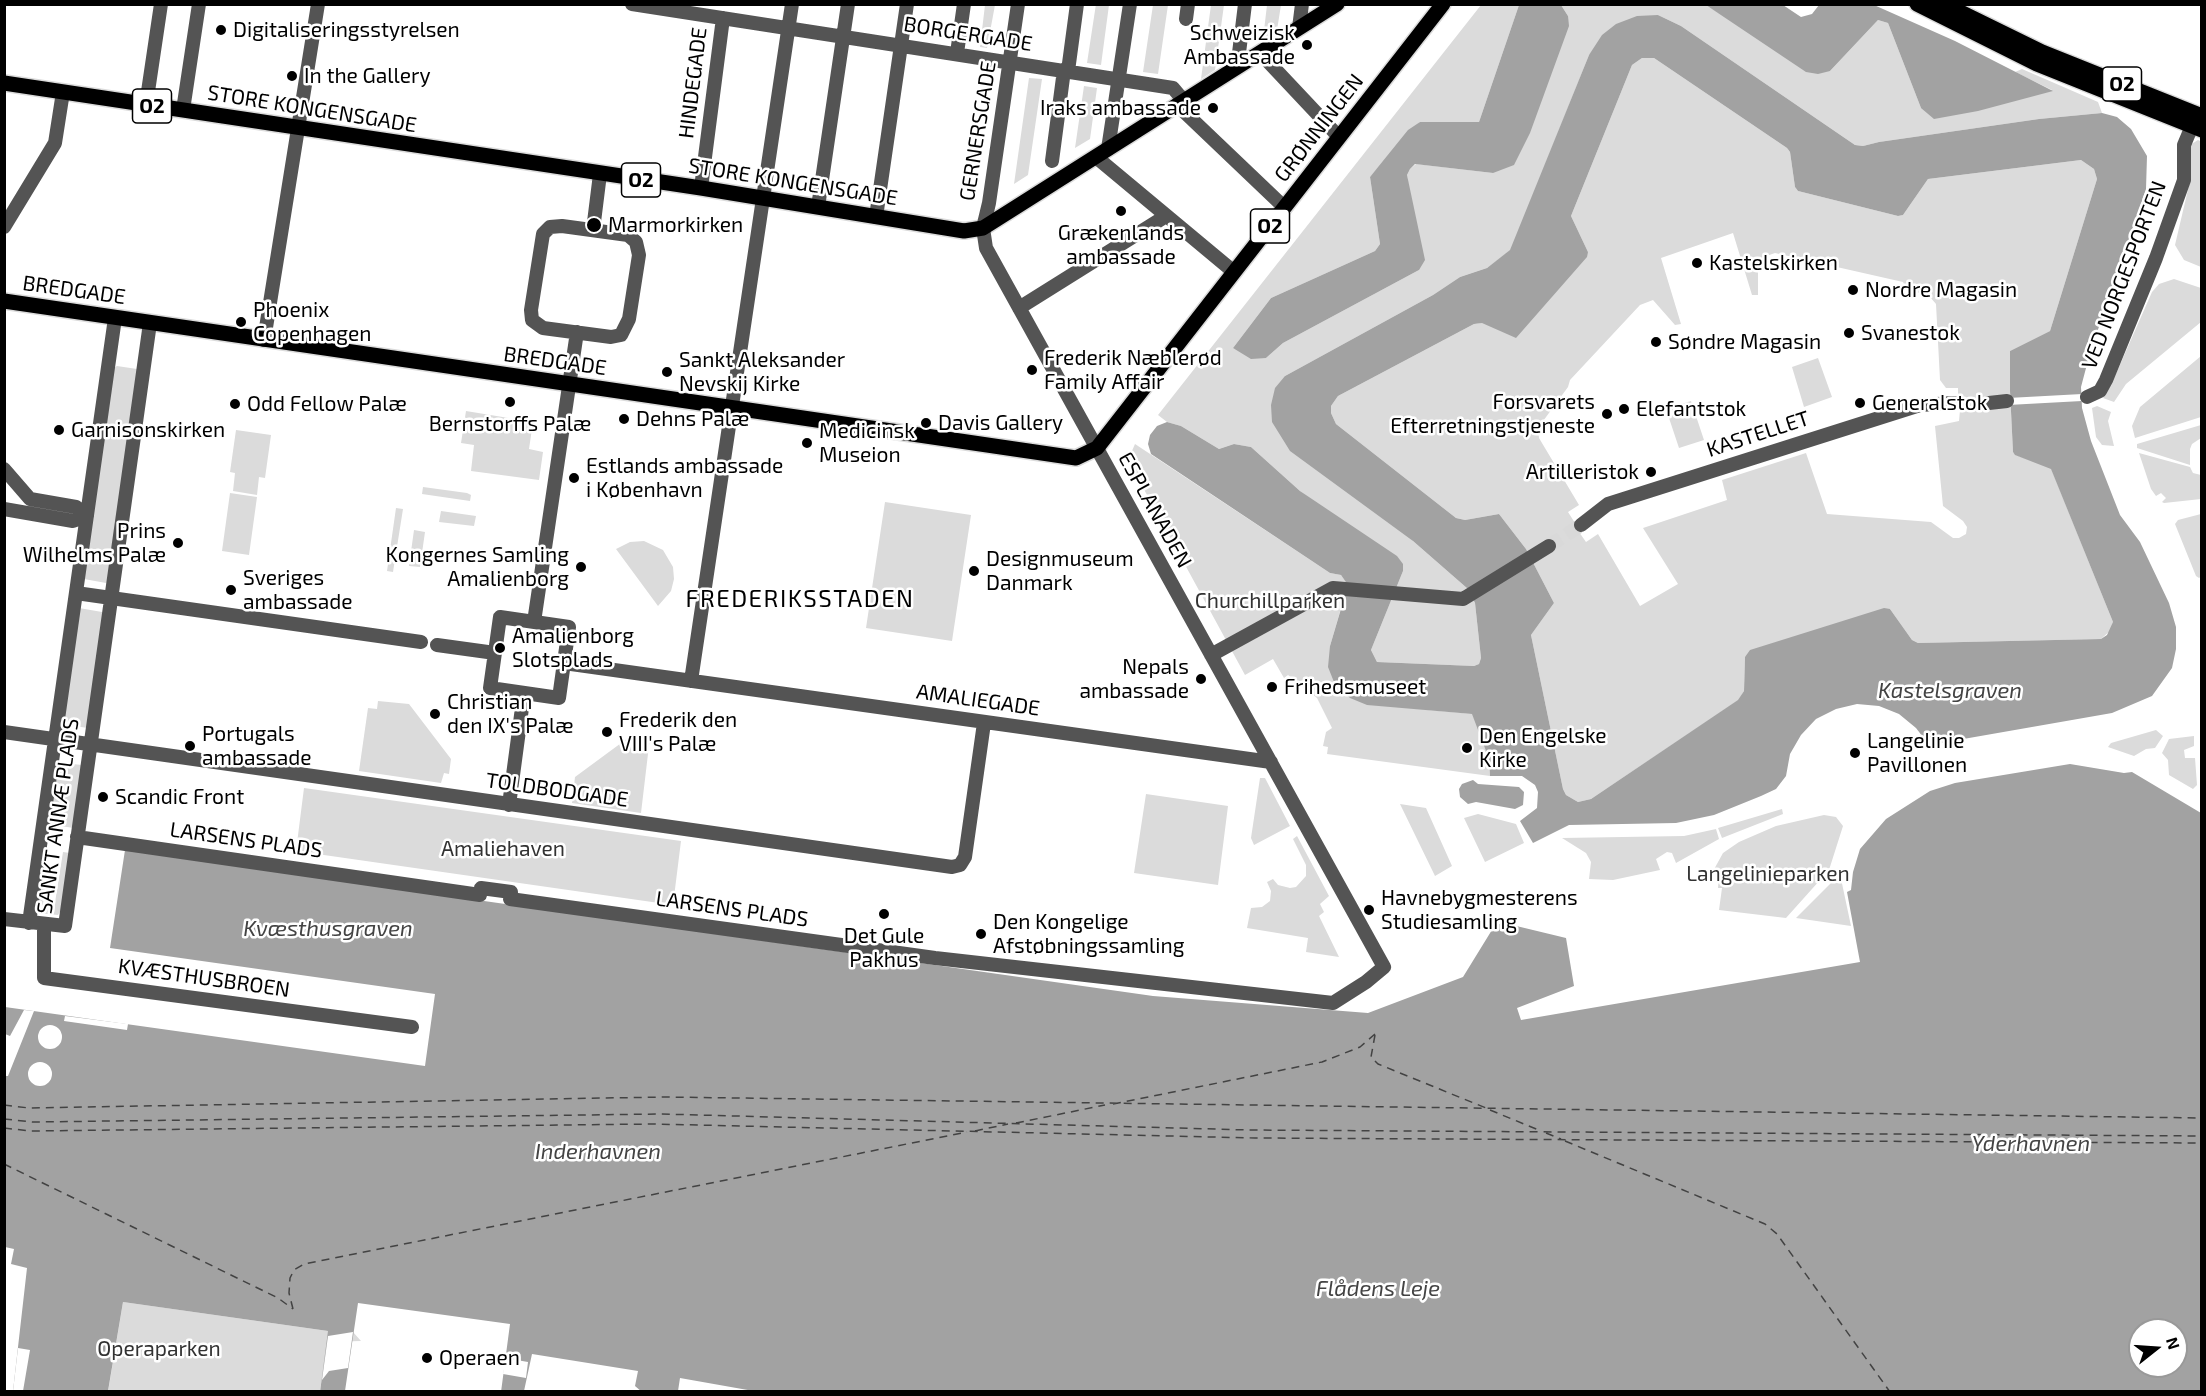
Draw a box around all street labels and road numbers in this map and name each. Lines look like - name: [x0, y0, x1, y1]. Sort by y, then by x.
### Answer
- street label: BORGERGADE: [902, 11, 1034, 57]
- street label: HINDEGADE: [674, 26, 712, 140]
- street label: GERNERSGADE: [955, 59, 1001, 203]
- road number: O2: [2102, 67, 2142, 101]
- street label: GRØNNINGEN: [1269, 69, 1369, 187]
- street label: STORE KONGENSGADE: [206, 80, 418, 138]
- road number: O2: [132, 89, 172, 123]
- street label: STORE KONGENSGADE: [687, 153, 899, 211]
- road number: O2: [622, 163, 660, 197]
- street label: VED NORGESPORTEN: [2076, 177, 2172, 373]
- road number: O2: [1250, 209, 1290, 243]
- street label: BREDGADE: [21, 270, 127, 310]
- street label: BREDGADE: [502, 341, 608, 381]
- street label: KASTELLET: [1703, 406, 1813, 462]
- street label: ESPLANADEN: [1113, 448, 1197, 572]
- street label: AMALIEGADE: [915, 679, 1041, 721]
- street label: SANKT ANNÆ PLADS: [32, 716, 84, 916]
- street label: TOLDBODGADE: [484, 768, 630, 812]
- street label: LARSENS PLADS: [168, 817, 324, 863]
- street label: LARSENS PLADS: [654, 886, 810, 932]
- street label: KVÆSTHUSBROEN: [116, 953, 292, 1003]

